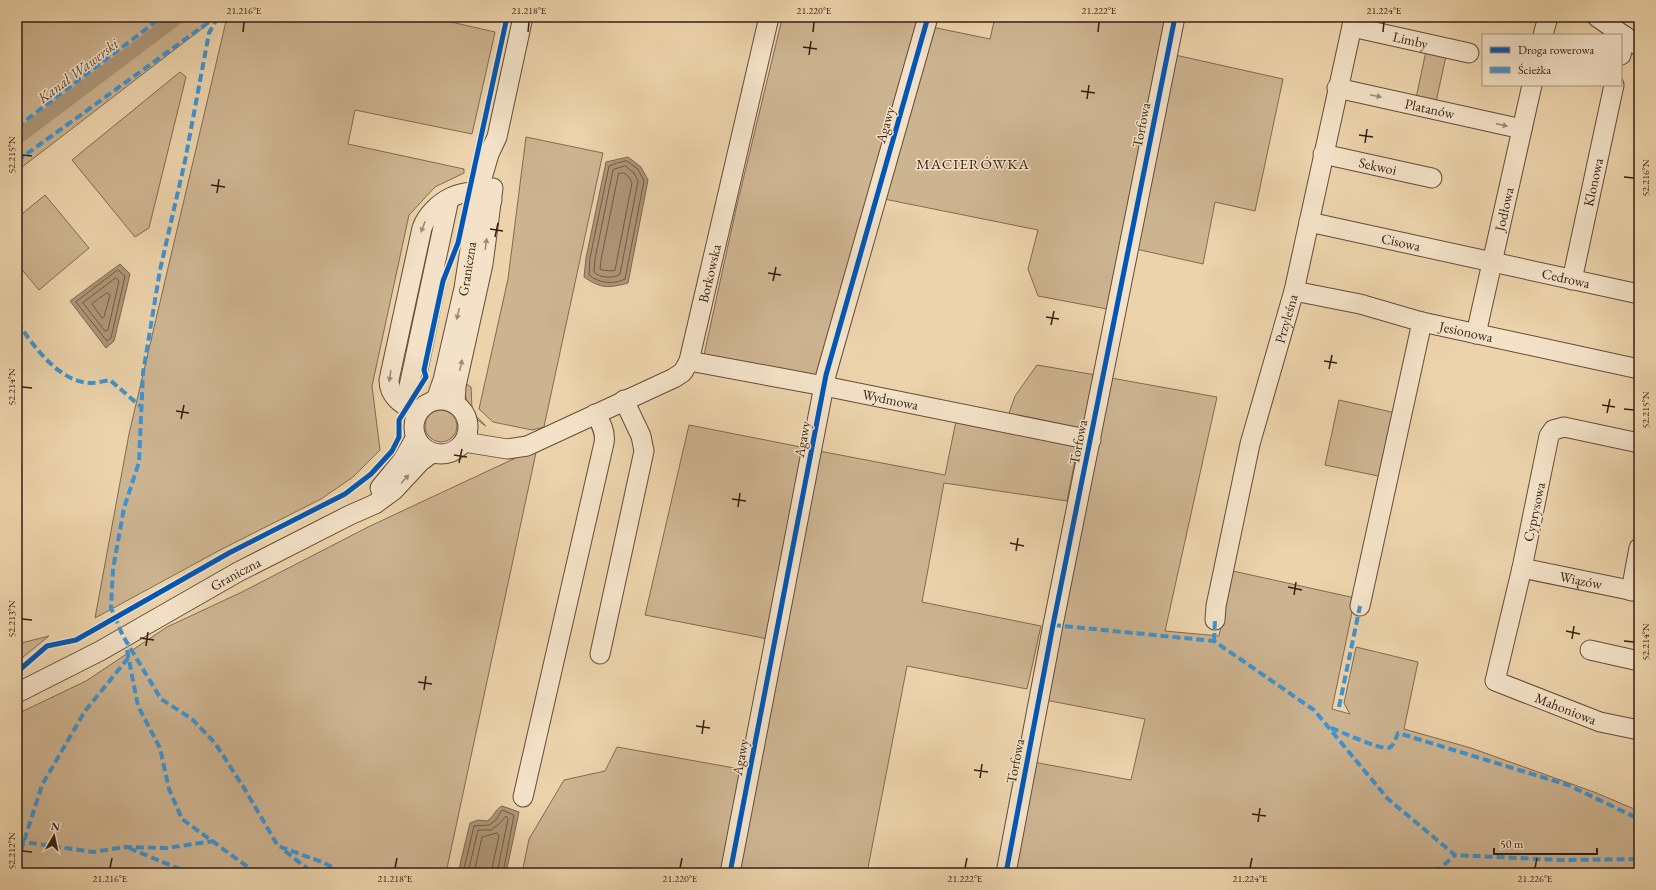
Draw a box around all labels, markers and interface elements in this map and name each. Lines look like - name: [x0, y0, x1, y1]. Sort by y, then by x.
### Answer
- text: 21.216°E: [227, 4, 262, 17]
- text: 21.218°E: [512, 4, 547, 17]
- text: 21.220°E: [797, 4, 832, 17]
- text: 21.222°E: [1082, 4, 1117, 17]
- text: 21.224°E: [1367, 4, 1402, 17]
- street label: Limby: [1391, 27, 1431, 53]
- water label: Kanał Wawerski: [33, 34, 123, 108]
- legend: [1482, 34, 1622, 86]
- text: Droga rowerowa: [1518, 42, 1595, 58]
- text: Ścieżka: [1518, 62, 1551, 78]
- one-way arrow: [1369, 94, 1382, 100]
- street label: Platanów: [1403, 94, 1457, 123]
- street label: Torfowa: [1128, 101, 1154, 149]
- street label: Agawy: [871, 104, 899, 146]
- one-way arrow: [1496, 122, 1509, 128]
- text: 52.215°N: [5, 136, 18, 174]
- street label: Sekwoi: [1357, 153, 1399, 179]
- district label: MACIERÓWKA: [916, 154, 1030, 173]
- street label: Klonowa: [1579, 156, 1607, 208]
- text: 52.216°N: [1639, 159, 1652, 197]
- street label: Jodłowa: [1490, 185, 1518, 234]
- one-way arrow: [419, 221, 425, 233]
- street label: Cisowa: [1380, 229, 1423, 255]
- one-way arrow: [483, 238, 489, 250]
- street label: Graniczna: [453, 240, 480, 298]
- street label: Borkowska: [694, 242, 725, 304]
- street label: Cedrowa: [1540, 264, 1592, 292]
- street label: Przyleśna: [1270, 292, 1302, 345]
- one-way arrow: [454, 308, 460, 320]
- street label: Jesionowa: [1437, 317, 1495, 346]
- one-way arrow: [458, 358, 464, 371]
- text: 52.214°N: [5, 368, 18, 406]
- one-way arrow: [387, 370, 393, 382]
- street label: Wydmowa: [861, 385, 920, 414]
- text: 52.215°N: [1639, 391, 1652, 429]
- street label: Agawy: [789, 418, 815, 460]
- street label: Torfowa: [1065, 418, 1091, 466]
- one-way arrow: [401, 474, 410, 485]
- street label: Cyprysowa: [1519, 480, 1549, 543]
- street label: Graniczna: [207, 553, 264, 595]
- street label: Wiązów: [1558, 567, 1604, 593]
- text: 52.213°N: [5, 600, 18, 638]
- text: 52.214°N: [1639, 623, 1652, 661]
- street label: Mahoniowa: [1532, 688, 1599, 729]
- street label: Agawy: [727, 736, 753, 778]
- street label: Torfowa: [1002, 737, 1028, 785]
- north arrow: [34, 816, 74, 856]
- text: N: [50, 819, 61, 834]
- scale bar: [1494, 830, 1597, 856]
- text: 52.212°N: [5, 832, 18, 870]
- text: 50 m: [1500, 836, 1524, 852]
- text: 21.216°E: [93, 872, 128, 885]
- text: 21.218°E: [378, 872, 413, 885]
- text: 21.220°E: [663, 872, 698, 885]
- text: 21.222°E: [948, 872, 983, 885]
- text: 21.224°E: [1233, 872, 1268, 885]
- text: 21.226°E: [1518, 872, 1553, 885]

